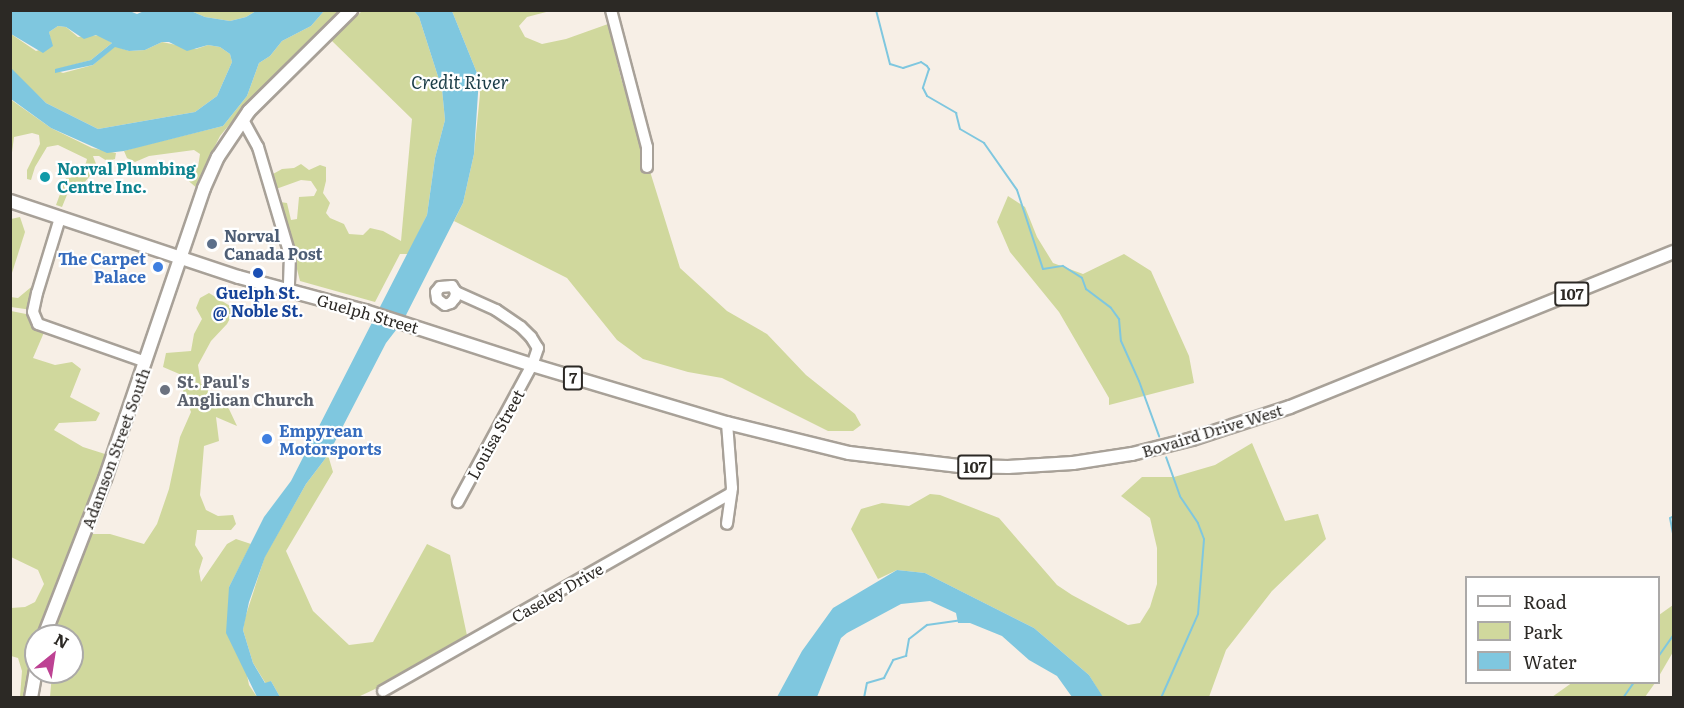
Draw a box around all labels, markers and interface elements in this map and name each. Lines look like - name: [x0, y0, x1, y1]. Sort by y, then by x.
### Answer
- water label: Credit River: [411, 71, 509, 93]
- place label: Norval Plumbing Centre Inc.: [57, 158, 196, 196]
- marker: Norval Plumbing Centre Inc.: [38, 170, 52, 184]
- place label: Norval Canada Post: [224, 225, 323, 263]
- marker: Norval Canada Post: [205, 237, 219, 251]
- place label: The Carpet Palace: [58, 248, 146, 286]
- marker: The Carpet Palace: [151, 260, 165, 274]
- marker: Guelph St. @ Noble St.: [251, 266, 265, 280]
- place label: Guelph St. @ Noble St.: [212, 282, 304, 320]
- road number: 107: [1554, 282, 1590, 306]
- street label: Guelph Street: [315, 289, 421, 337]
- street label: Adamson Street South: [77, 365, 153, 531]
- road number: 7: [562, 366, 584, 390]
- place label: St. Paul's Anglican Church: [177, 371, 314, 409]
- marker: St. Paul's Anglican Church: [158, 383, 172, 397]
- street label: Louisa Street: [462, 386, 528, 482]
- street label: Bovaird Drive West: [1139, 399, 1285, 461]
- place label: Empyrean Motorsports: [279, 420, 382, 458]
- marker: Empyrean Motorsports: [260, 432, 274, 446]
- road number: 107: [957, 455, 993, 479]
- street label: Caseley Drive: [508, 558, 606, 626]
- legend: [1465, 576, 1660, 684]
- text: Road: [1523, 588, 1567, 615]
- text: Park: [1523, 618, 1562, 645]
- north arrow: [24, 624, 84, 684]
- text: N: [50, 626, 74, 654]
- text: Water: [1523, 648, 1576, 675]

